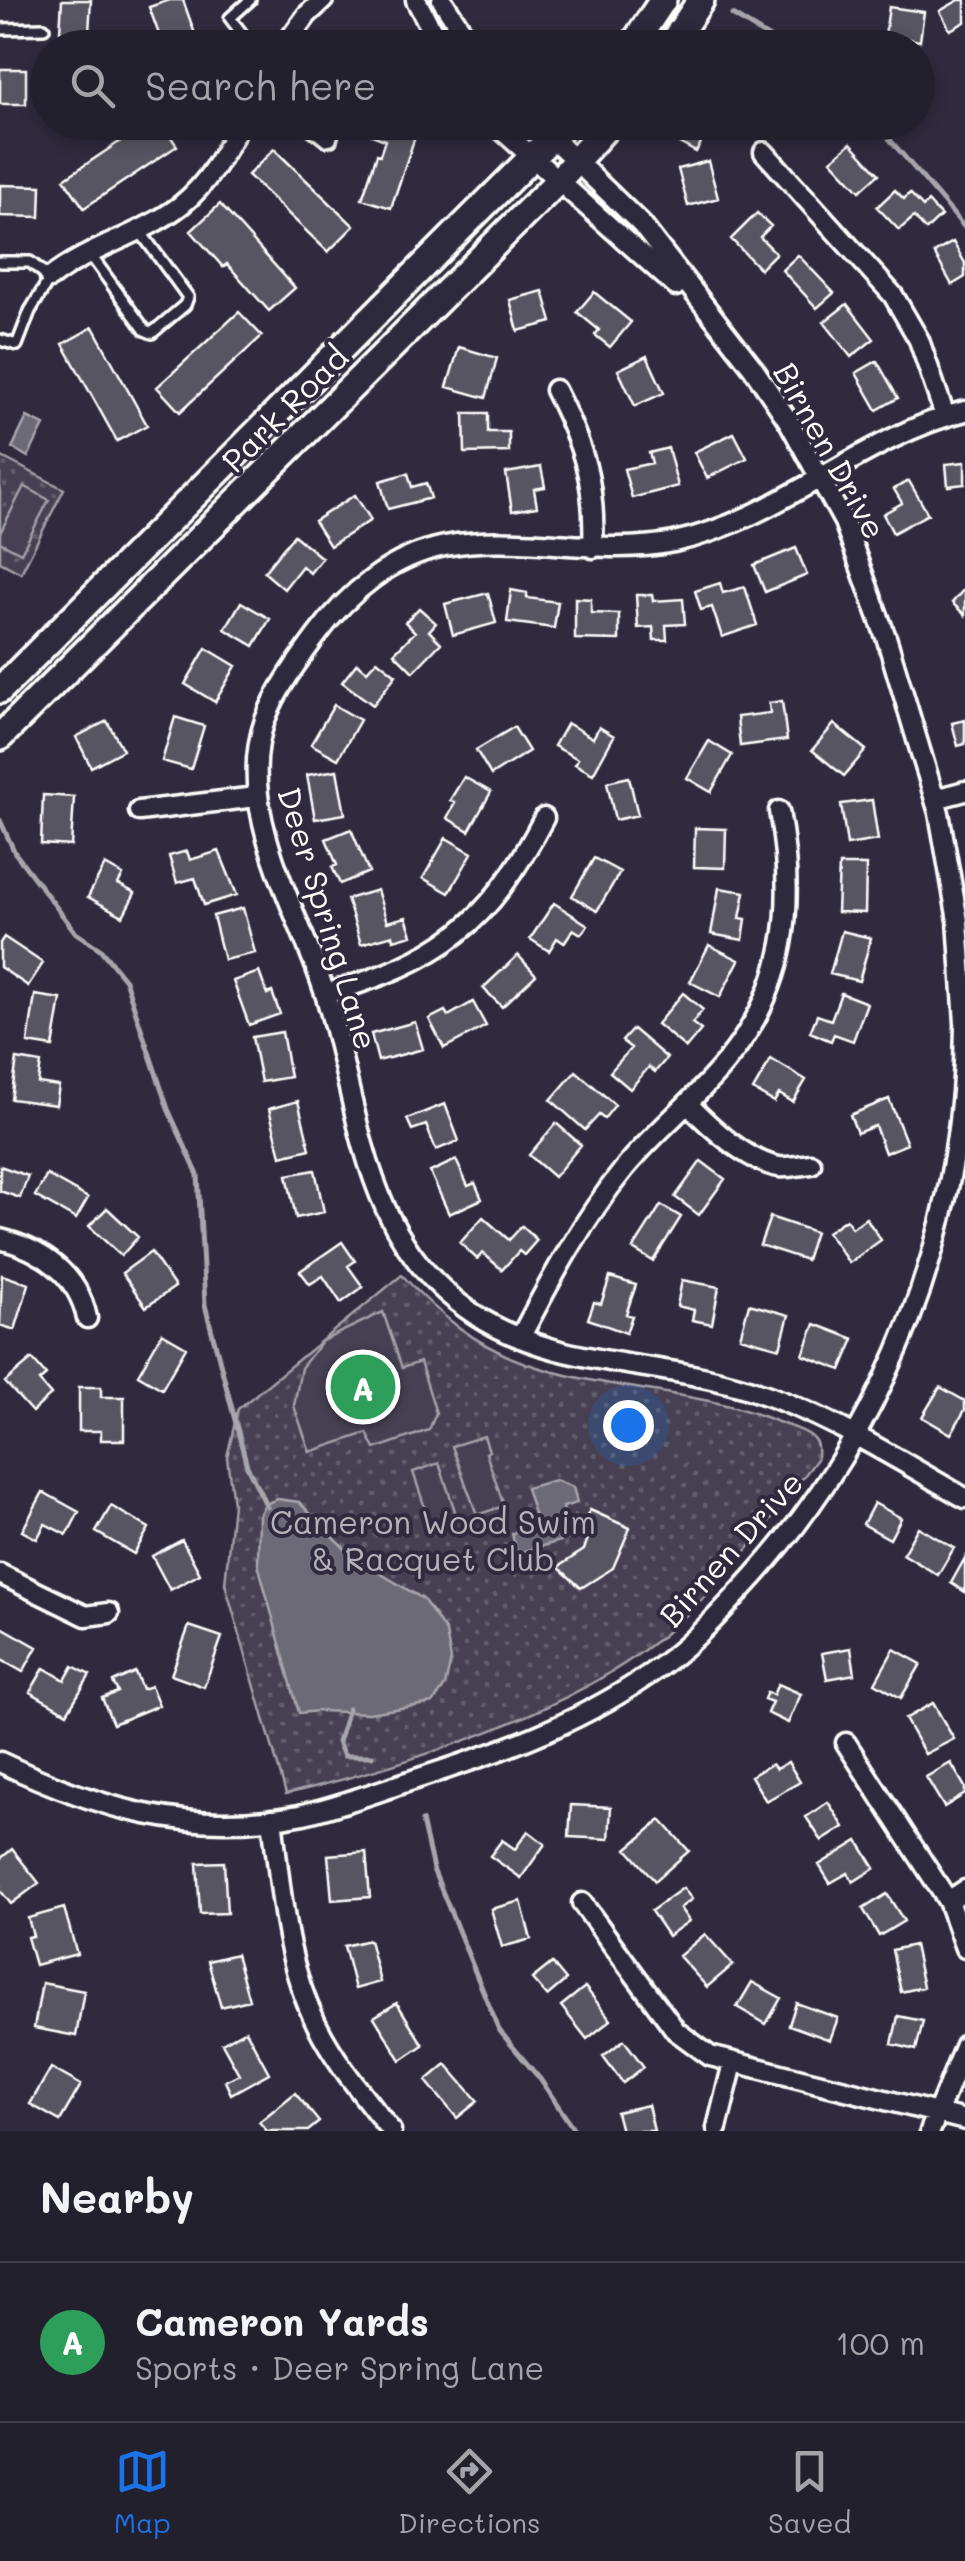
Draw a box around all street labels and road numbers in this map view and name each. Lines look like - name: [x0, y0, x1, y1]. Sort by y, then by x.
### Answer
- street label: Park Road: [212, 336, 356, 480]
- street label: Birnen Drive: [765, 354, 897, 546]
- street label: Deer Spring Lane: [269, 782, 389, 1054]
- street label: Birnen Drive: [649, 1461, 811, 1635]

